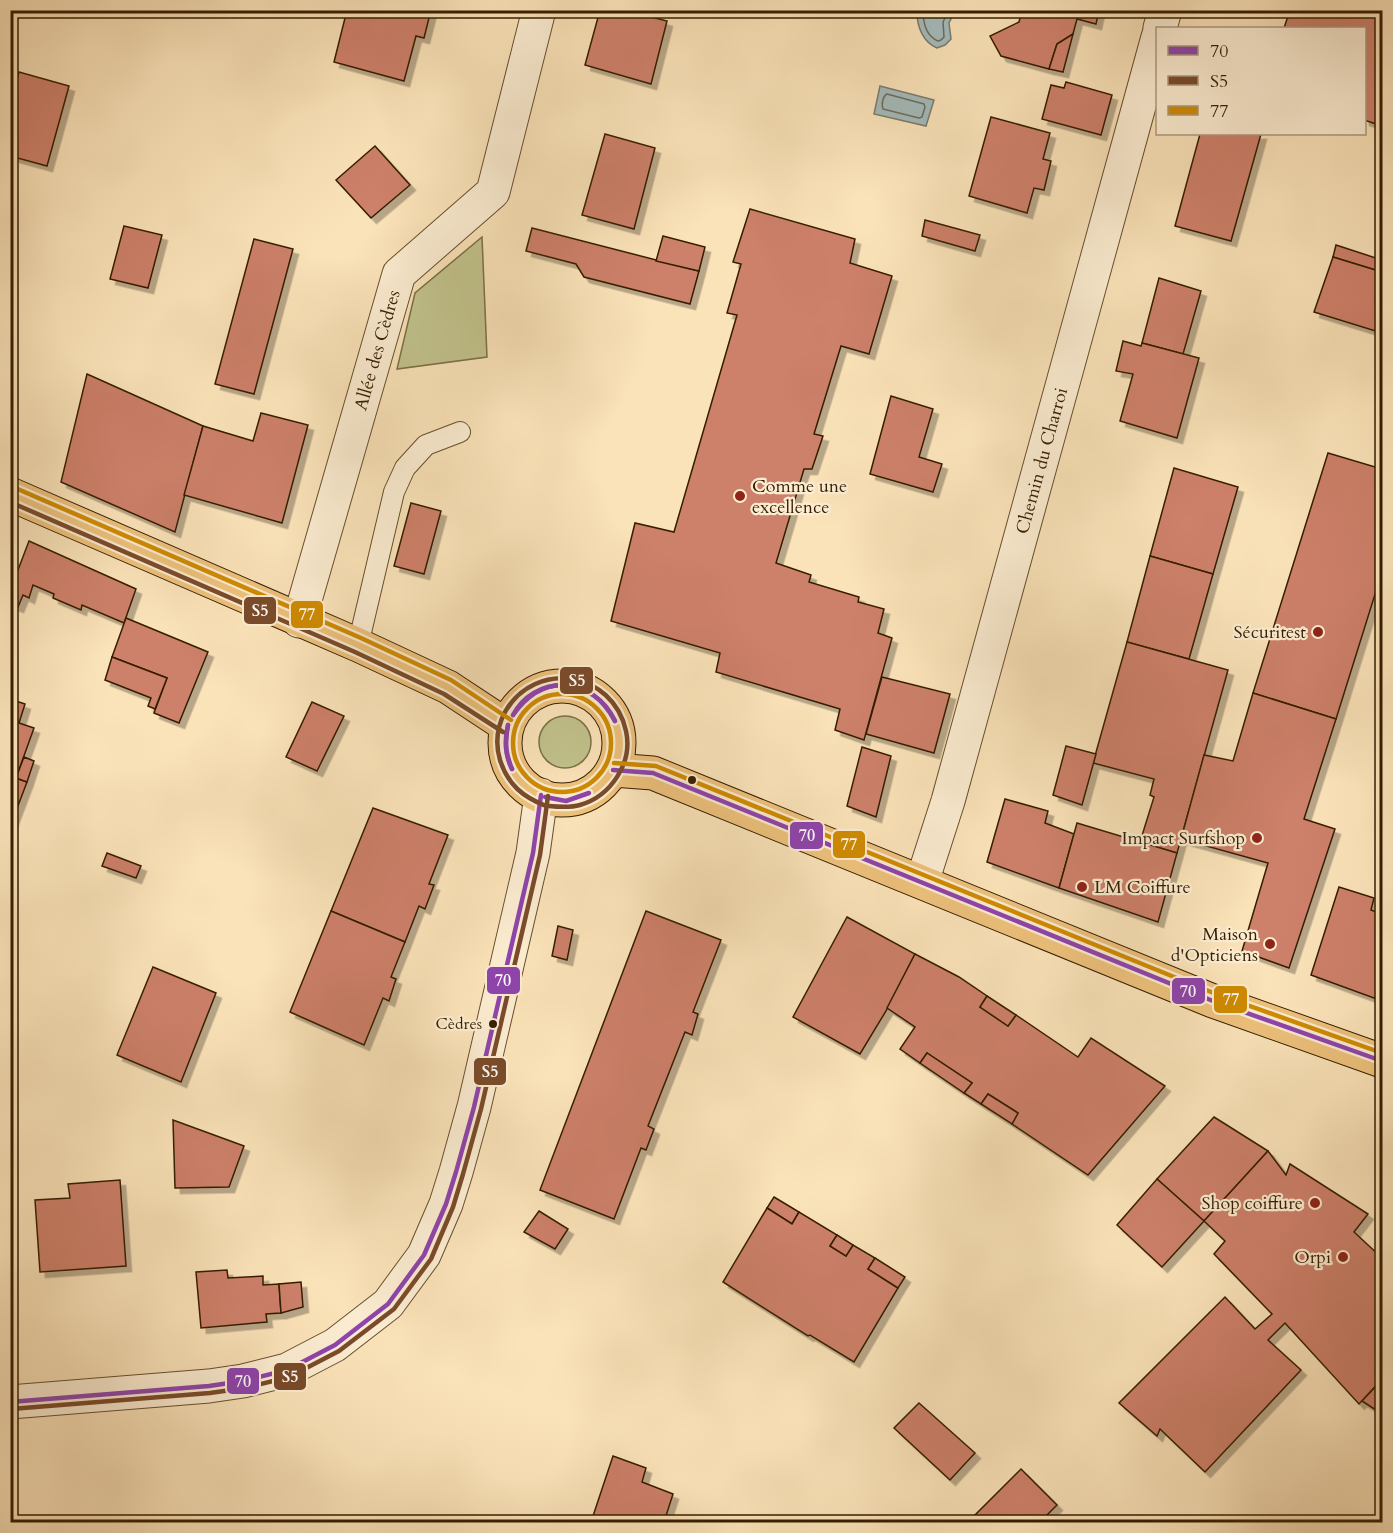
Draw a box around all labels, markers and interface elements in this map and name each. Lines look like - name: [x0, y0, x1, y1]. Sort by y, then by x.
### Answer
- legend: [1156, 27, 1366, 135]
- text: 70: [1210, 39, 1228, 64]
- text: S5: [1210, 69, 1228, 94]
- text: 77: [1210, 99, 1228, 124]
- street label: Allée des Cèdres: [348, 287, 406, 413]
- street label: Chemin du Charroi: [1009, 385, 1074, 537]
- place label: Comme une excellence: [752, 474, 847, 520]
- marker: Comme une excellence: [733, 489, 747, 503]
- line badge: S5: [243, 596, 277, 625]
- text: S5: [252, 600, 268, 622]
- line badge: 77: [290, 600, 324, 629]
- text: 77: [299, 604, 315, 626]
- place label: Sécuritest: [1234, 620, 1306, 645]
- marker: Sécuritest: [1311, 625, 1325, 639]
- line badge: S5: [559, 666, 594, 695]
- text: S5: [569, 670, 585, 692]
- unlabelled marker: [686, 774, 698, 786]
- line badge: 70: [789, 821, 824, 850]
- text: 70: [799, 825, 815, 847]
- place label: Impact Surfshop: [1121, 826, 1245, 851]
- line badge: 77: [832, 830, 866, 859]
- marker: Impact Surfshop: [1250, 831, 1264, 845]
- text: 77: [841, 834, 857, 856]
- place label: LM Coiffure: [1094, 875, 1191, 900]
- marker: LM Coiffure: [1075, 880, 1089, 894]
- place label: Maison d'Opticiens: [1171, 922, 1259, 968]
- marker: Maison d'Opticiens: [1263, 937, 1277, 951]
- line badge: 70: [486, 966, 521, 995]
- text: 70: [495, 970, 511, 992]
- line badge: 70: [1171, 977, 1206, 1005]
- text: 70: [1180, 981, 1196, 1003]
- line badge: 77: [1213, 985, 1248, 1014]
- text: 77: [1223, 989, 1239, 1011]
- place label: Cèdres: [436, 1013, 482, 1035]
- marker: Cèdres: [487, 1018, 499, 1030]
- line badge: S5: [473, 1057, 507, 1086]
- text: S5: [482, 1061, 498, 1083]
- place label: Shop coiffure: [1202, 1191, 1303, 1216]
- marker: Shop coiffure: [1308, 1196, 1322, 1210]
- place label: Orpi: [1294, 1245, 1331, 1270]
- marker: Orpi: [1336, 1250, 1350, 1264]
- line badge: S5: [273, 1362, 307, 1391]
- text: S5: [282, 1366, 298, 1388]
- line badge: 70: [226, 1367, 260, 1395]
- text: 70: [235, 1371, 251, 1393]

